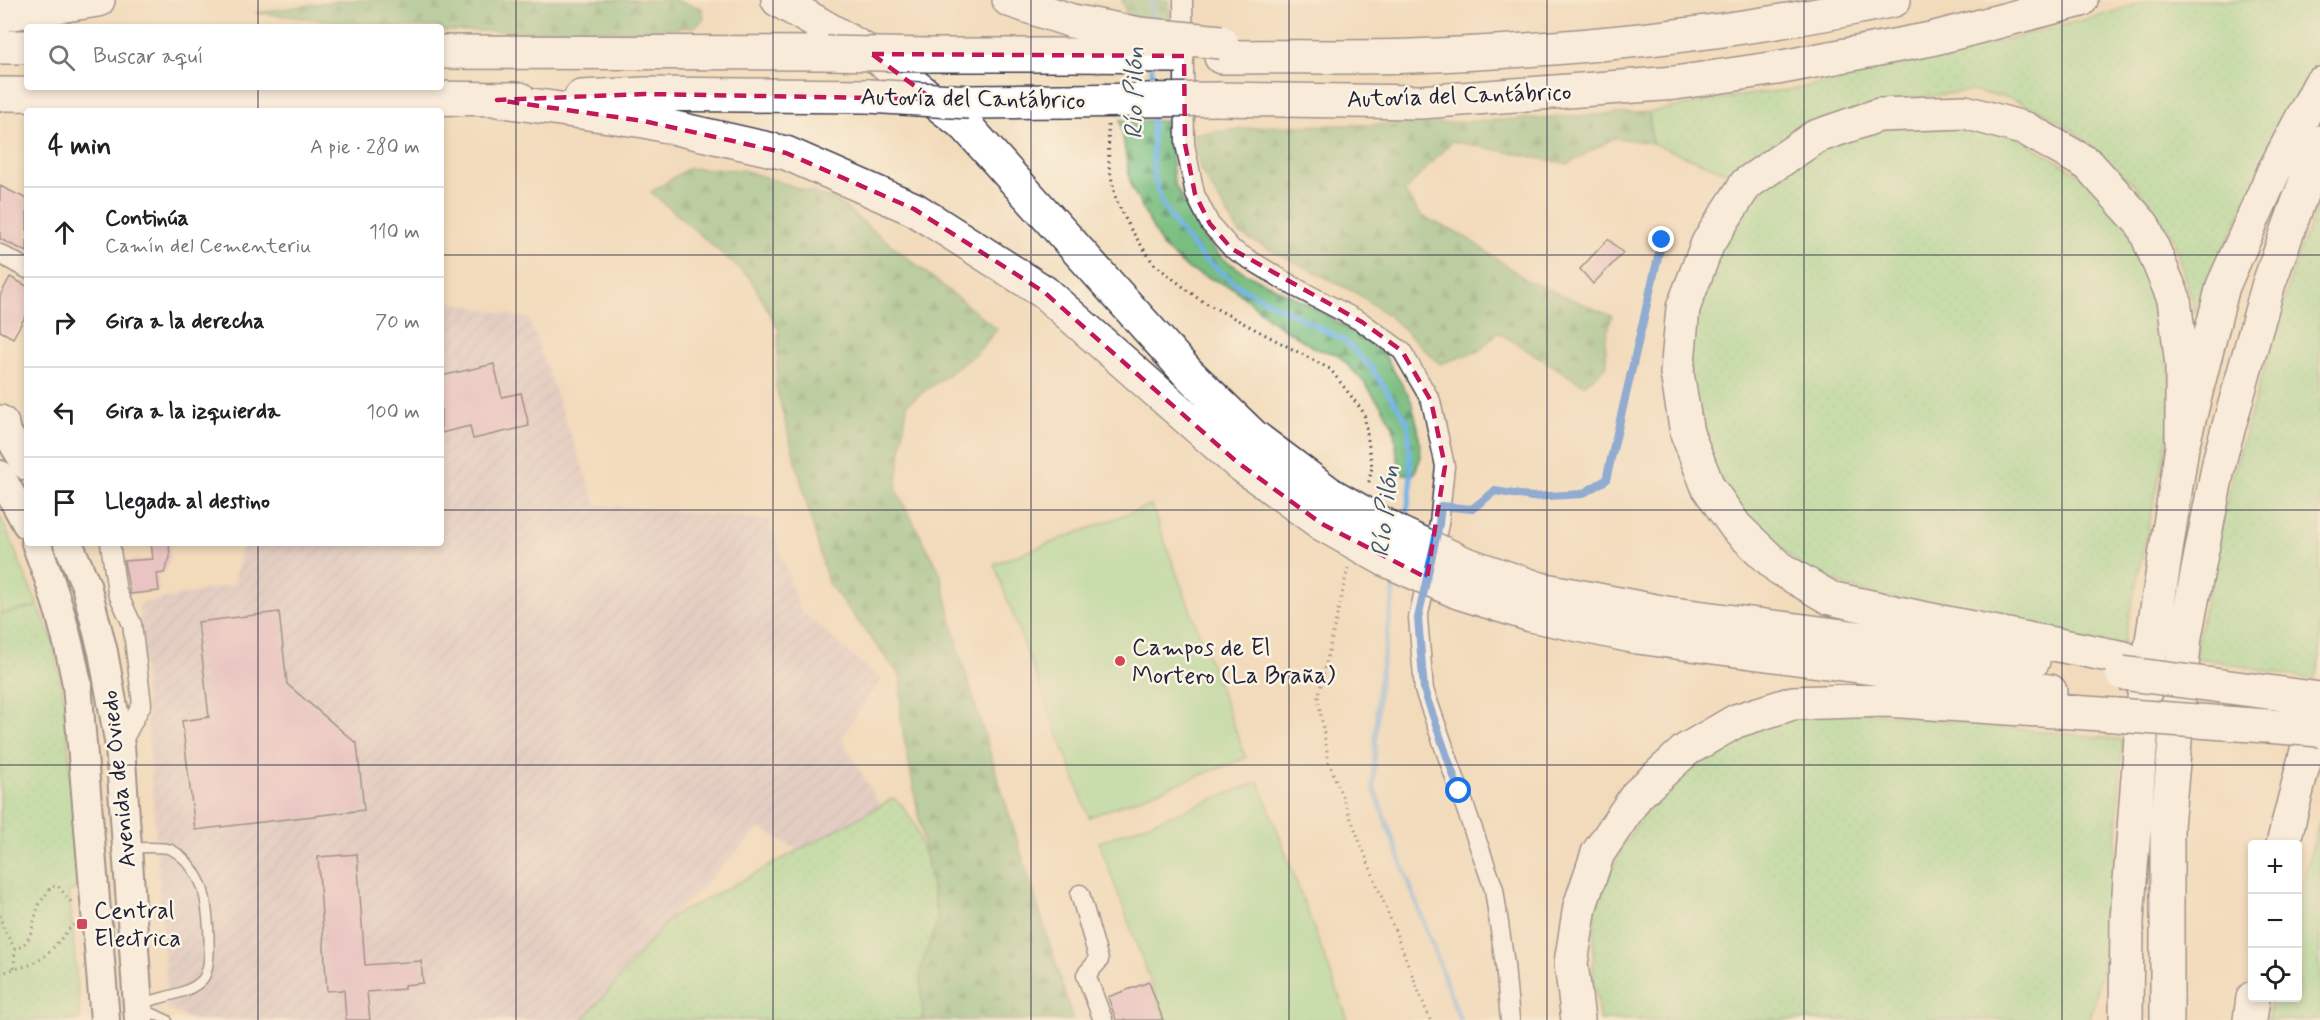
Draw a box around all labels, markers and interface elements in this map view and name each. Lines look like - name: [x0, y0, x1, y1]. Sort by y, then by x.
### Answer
- search box: [24, 24, 444, 90]
- icon: search: [45, 41, 78, 74]
- text: Buscar aquí: [93, 43, 204, 71]
- water label: Río Pilón: [1118, 47, 1152, 139]
- street label: Autovía del Cantábrico: [1346, 77, 1572, 116]
- street label: Autovía del Cantábrico: [860, 82, 1086, 117]
- text: 4 min: [48, 130, 111, 164]
- text: A pie · 280 m: [310, 134, 420, 161]
- text: Continúa: [105, 205, 189, 233]
- icon: ahead: [48, 216, 81, 249]
- text: 110 m: [369, 219, 420, 246]
- route end: [1648, 226, 1674, 252]
- text: Camín del Cementeriu: [105, 233, 311, 260]
- icon: right: [48, 306, 81, 339]
- text: Gira a la derecha: [105, 308, 265, 336]
- text: 70 m: [375, 309, 420, 336]
- icon: left: [48, 396, 81, 429]
- text: Gira a la izquierda: [105, 398, 280, 426]
- text: 100 m: [366, 399, 420, 426]
- water label: Río Pilón: [1364, 463, 1408, 559]
- icon: arrive: [48, 486, 81, 519]
- text: Llegada al destino: [105, 488, 270, 516]
- place label: Campos de El Mortero (La Braña): [1132, 633, 1336, 692]
- marker: Campos de El Mortero (La Braña): [1113, 654, 1127, 668]
- street label: Avenida de Oviedo: [95, 688, 144, 869]
- route start: [1445, 777, 1471, 803]
- map controls: [2248, 840, 2302, 1002]
- button: +: [2248, 840, 2302, 894]
- button: −: [2248, 894, 2302, 948]
- place label: Central Electrica: [94, 896, 181, 955]
- marker: Central Electrica: [75, 917, 89, 931]
- button: locate: [2248, 948, 2302, 1002]

